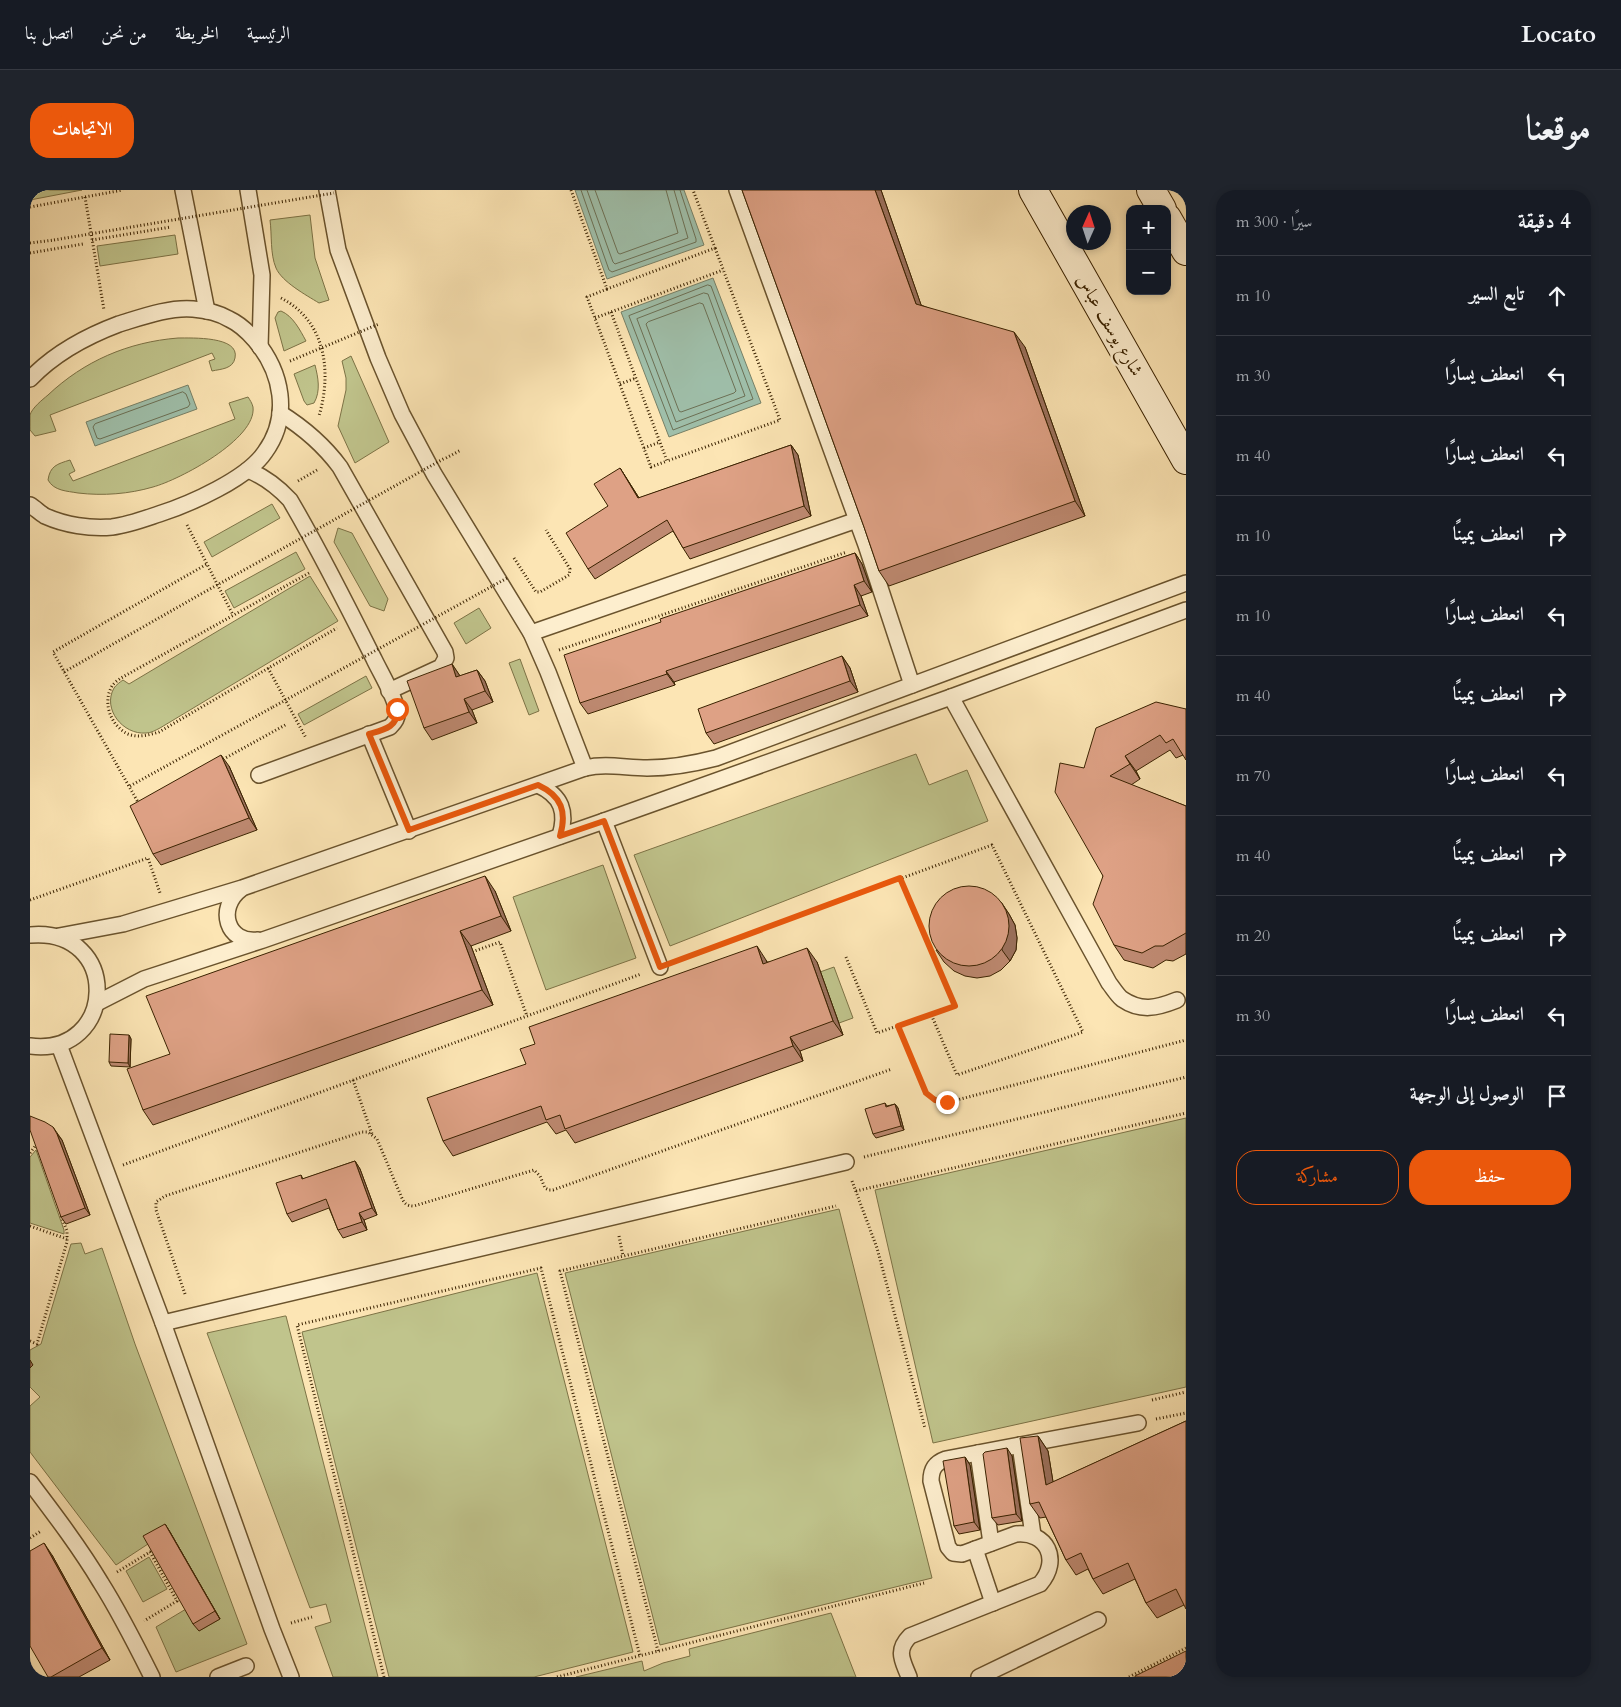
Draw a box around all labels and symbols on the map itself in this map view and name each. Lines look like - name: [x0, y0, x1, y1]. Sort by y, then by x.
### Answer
- north arrow: [1066, 205, 1111, 250]
- street label: شارع يوسف عباس: [1069, 270, 1149, 382]
- route start: [386, 698, 409, 721]
- route end: [936, 1091, 959, 1114]

